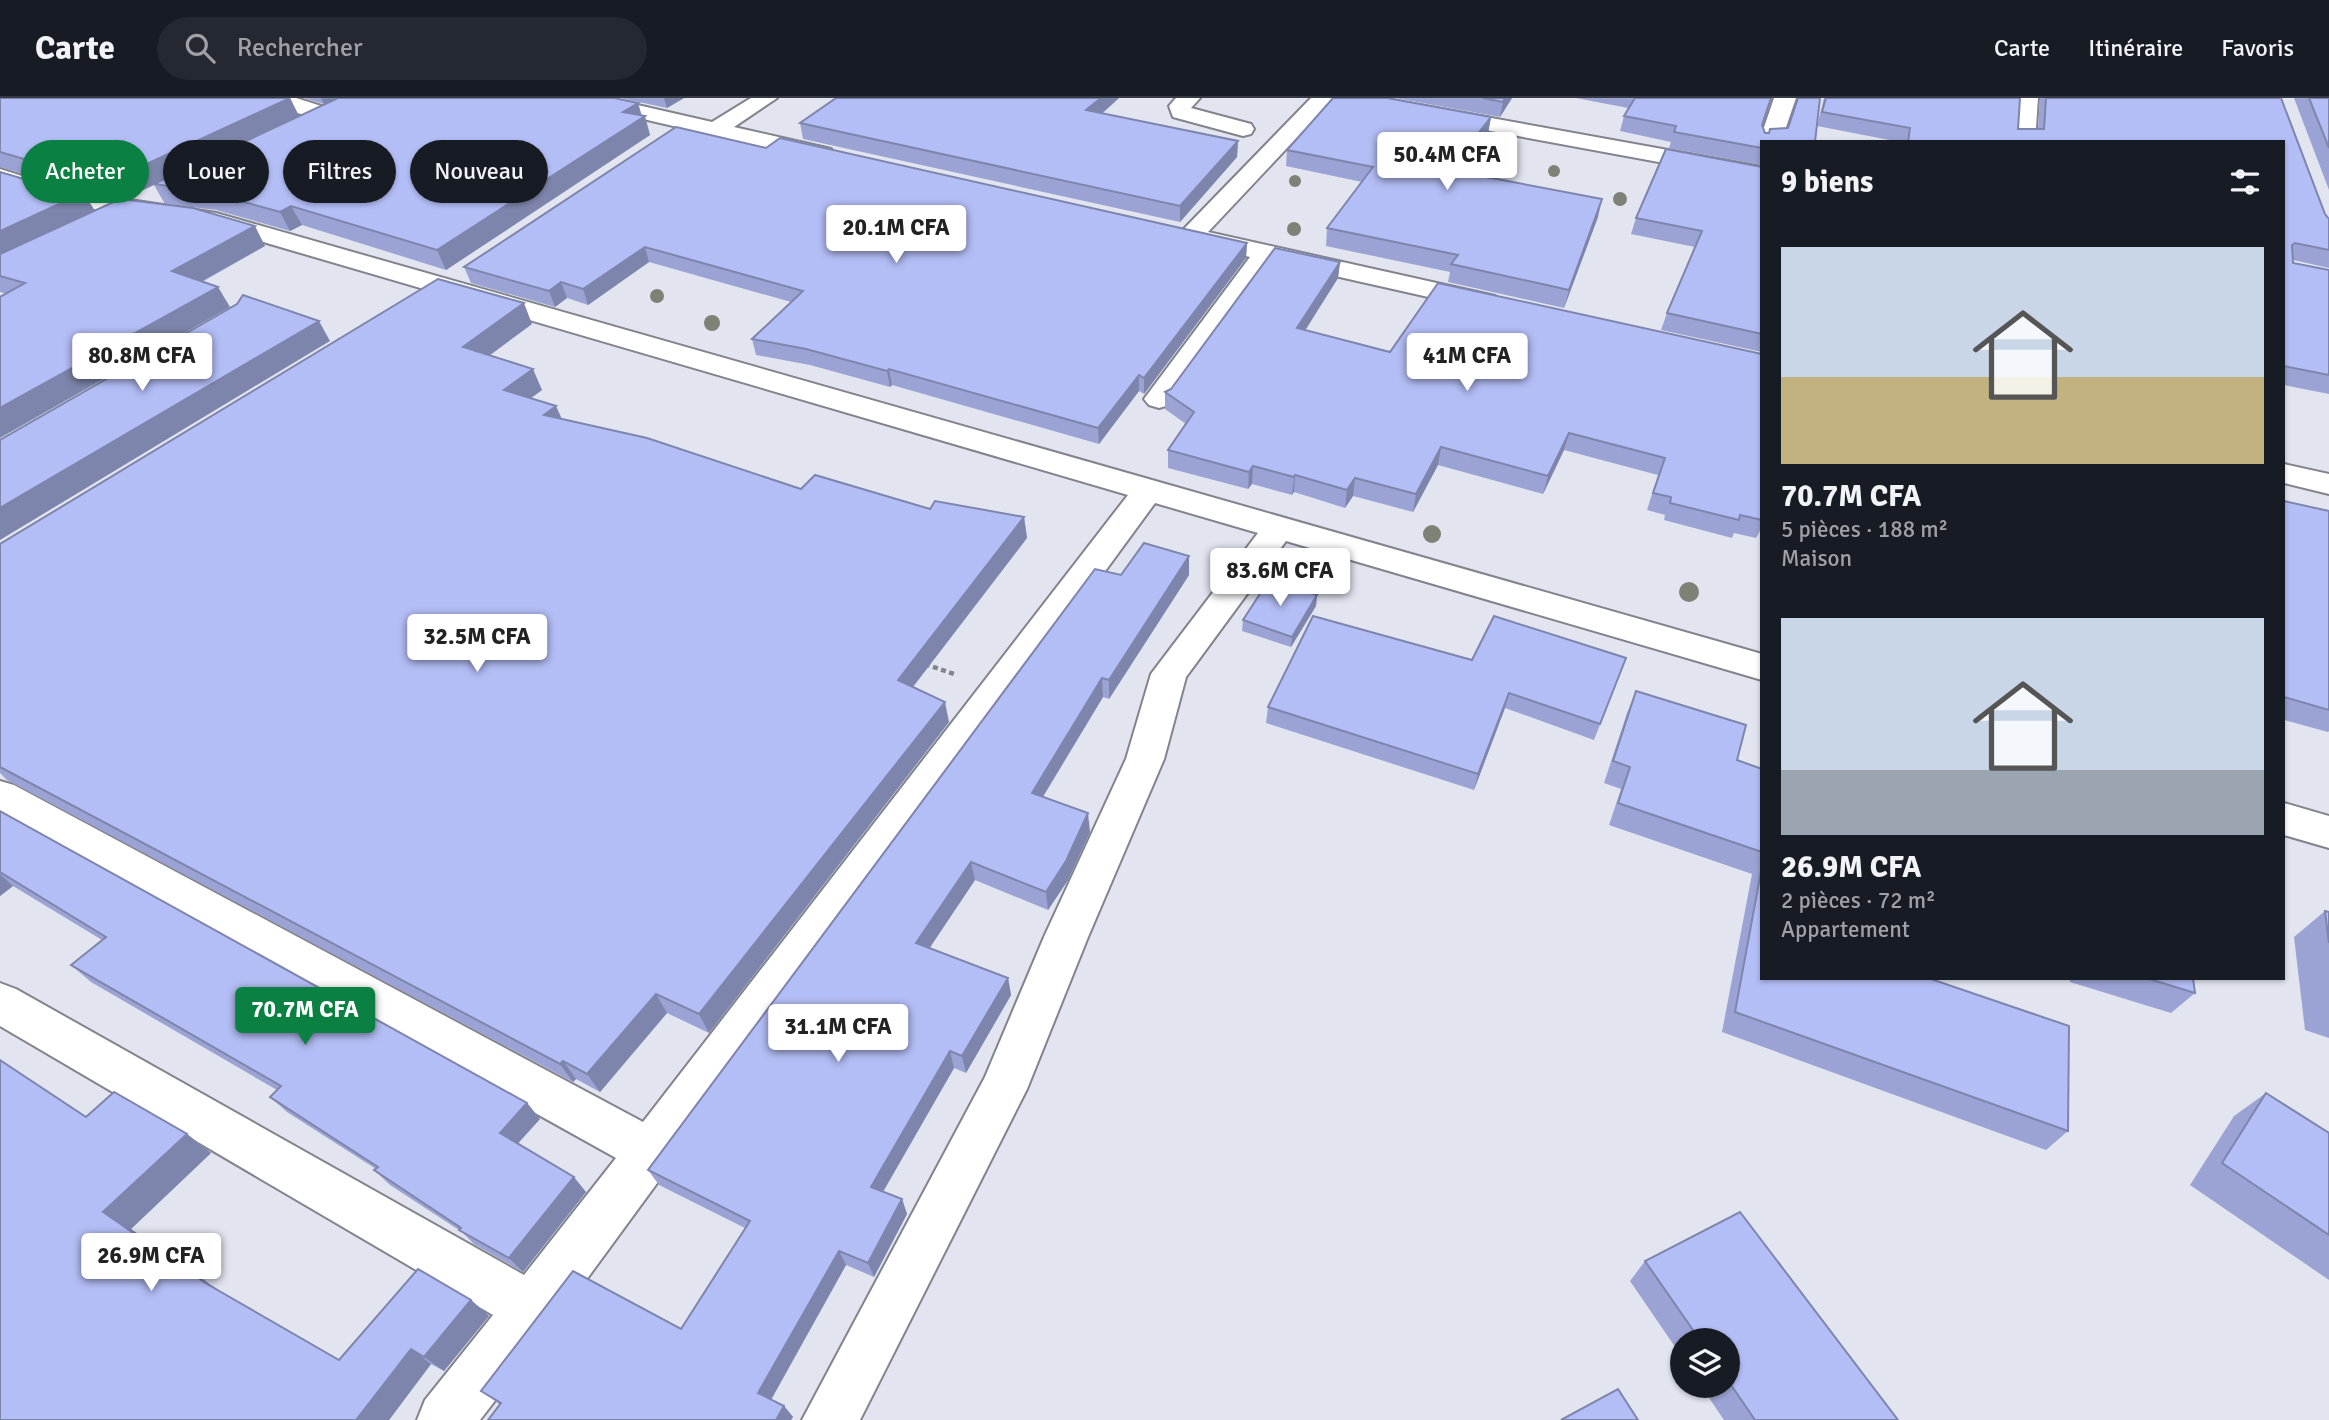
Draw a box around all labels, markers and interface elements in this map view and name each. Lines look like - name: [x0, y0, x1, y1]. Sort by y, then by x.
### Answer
- search box: [157, 17, 647, 80]
- text: Carte: [35, 28, 115, 69]
- icon: search: [181, 29, 219, 67]
- text: Rechercher: [237, 32, 363, 64]
- text: Carte: [1994, 33, 2050, 63]
- text: Itinéraire: [2088, 33, 2183, 63]
- text: Favoris: [2221, 33, 2294, 63]
- pin: 50.4M CFA: [1367, 132, 1527, 192]
- chip: Acheter: [21, 140, 149, 203]
- chip: Louer: [163, 140, 269, 203]
- chip: Filtres: [283, 140, 396, 203]
- chip: Nouveau: [410, 140, 548, 203]
- text: 50.4M CFA: [1393, 140, 1501, 169]
- icon: filters: [2226, 163, 2264, 201]
- text: 9 biens: [1781, 164, 1873, 201]
- pin: 20.1M CFA: [816, 206, 976, 265]
- text: 20.1M CFA: [842, 213, 950, 242]
- icon: home: [1960, 292, 2086, 418]
- pin: 80.8M CFA: [62, 334, 222, 393]
- pin: 41M CFA: [1402, 334, 1532, 393]
- text: 80.8M CFA: [88, 341, 196, 370]
- text: 41M CFA: [1423, 341, 1511, 370]
- text: 70.7M CFA: [1781, 478, 1921, 515]
- text: 5 pièces · 188 m²: [1781, 515, 1948, 544]
- text: Maison: [1781, 544, 1852, 573]
- pin: 83.6M CFA: [1200, 548, 1360, 608]
- text: 83.6M CFA: [1226, 556, 1334, 585]
- pin: 32.5M CFA: [397, 614, 557, 674]
- text: 32.5M CFA: [423, 622, 531, 651]
- icon: home: [1960, 663, 2086, 789]
- text: 26.9M CFA: [1781, 849, 1921, 886]
- text: 2 pièces · 72 m²: [1781, 886, 1936, 915]
- text: Appartement: [1781, 915, 1910, 944]
- pin: 70.7M CFA: [225, 988, 385, 1047]
- text: 70.7M CFA: [251, 995, 359, 1024]
- pin: 31.1M CFA: [758, 1004, 918, 1064]
- text: 31.1M CFA: [784, 1012, 892, 1041]
- pin: 26.9M CFA: [71, 1234, 231, 1293]
- text: 26.9M CFA: [97, 1241, 205, 1270]
- map controls: [1670, 1328, 1740, 1398]
- button: layers: [1670, 1328, 1740, 1398]

